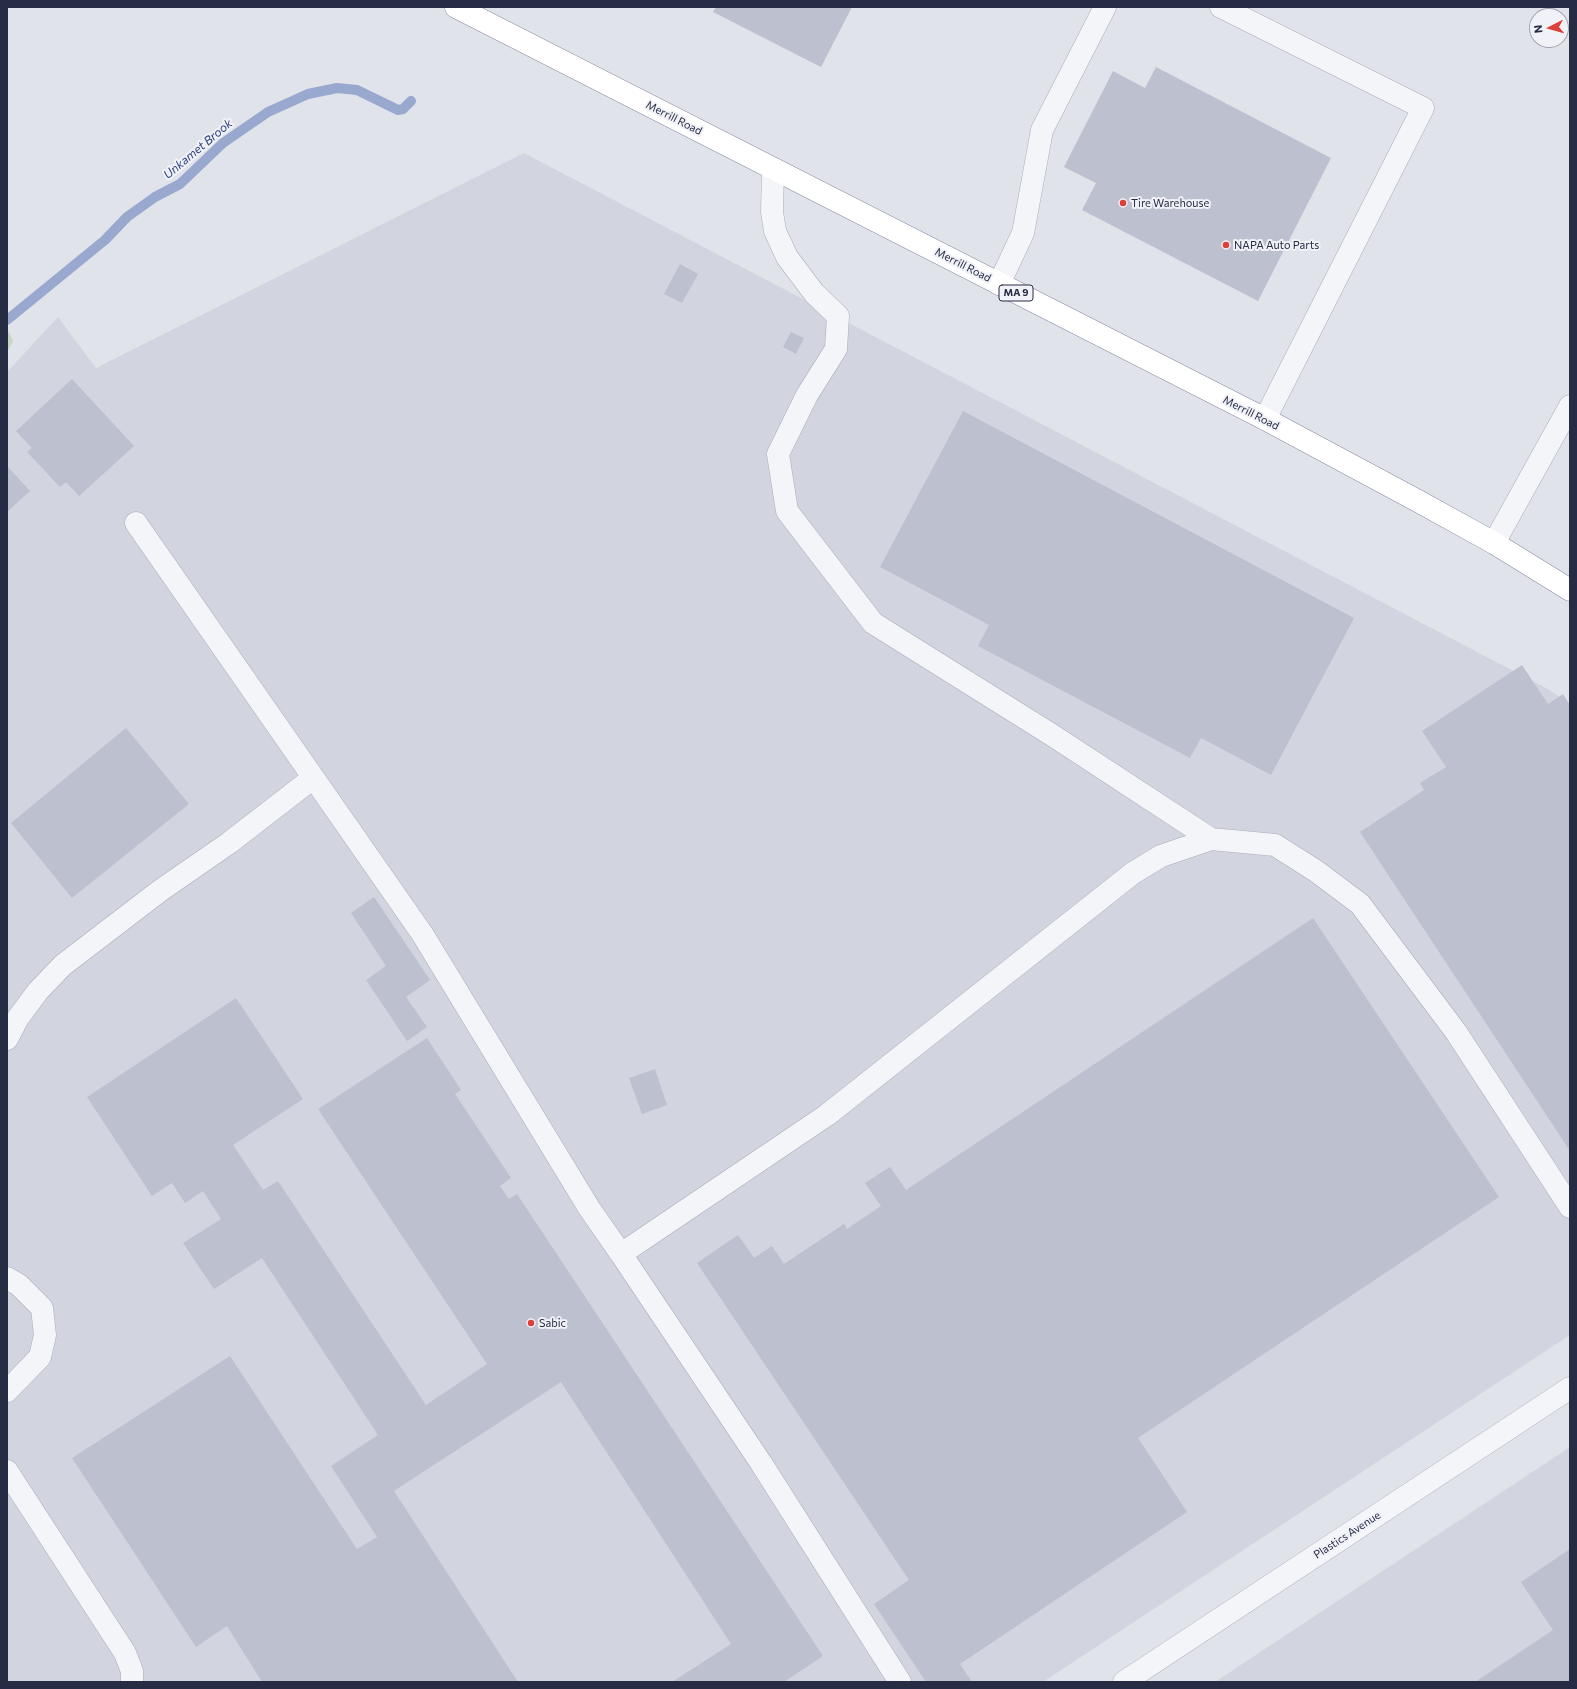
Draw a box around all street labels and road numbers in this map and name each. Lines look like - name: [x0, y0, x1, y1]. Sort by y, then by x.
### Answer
- street label: Merrill Road: [644, 98, 704, 138]
- street label: Merrill Road: [933, 245, 993, 285]
- road number: MA 9: [999, 285, 1033, 301]
- street label: Merrill Road: [1221, 393, 1281, 433]
- street label: Plastics Avenue: [1311, 1509, 1383, 1561]

